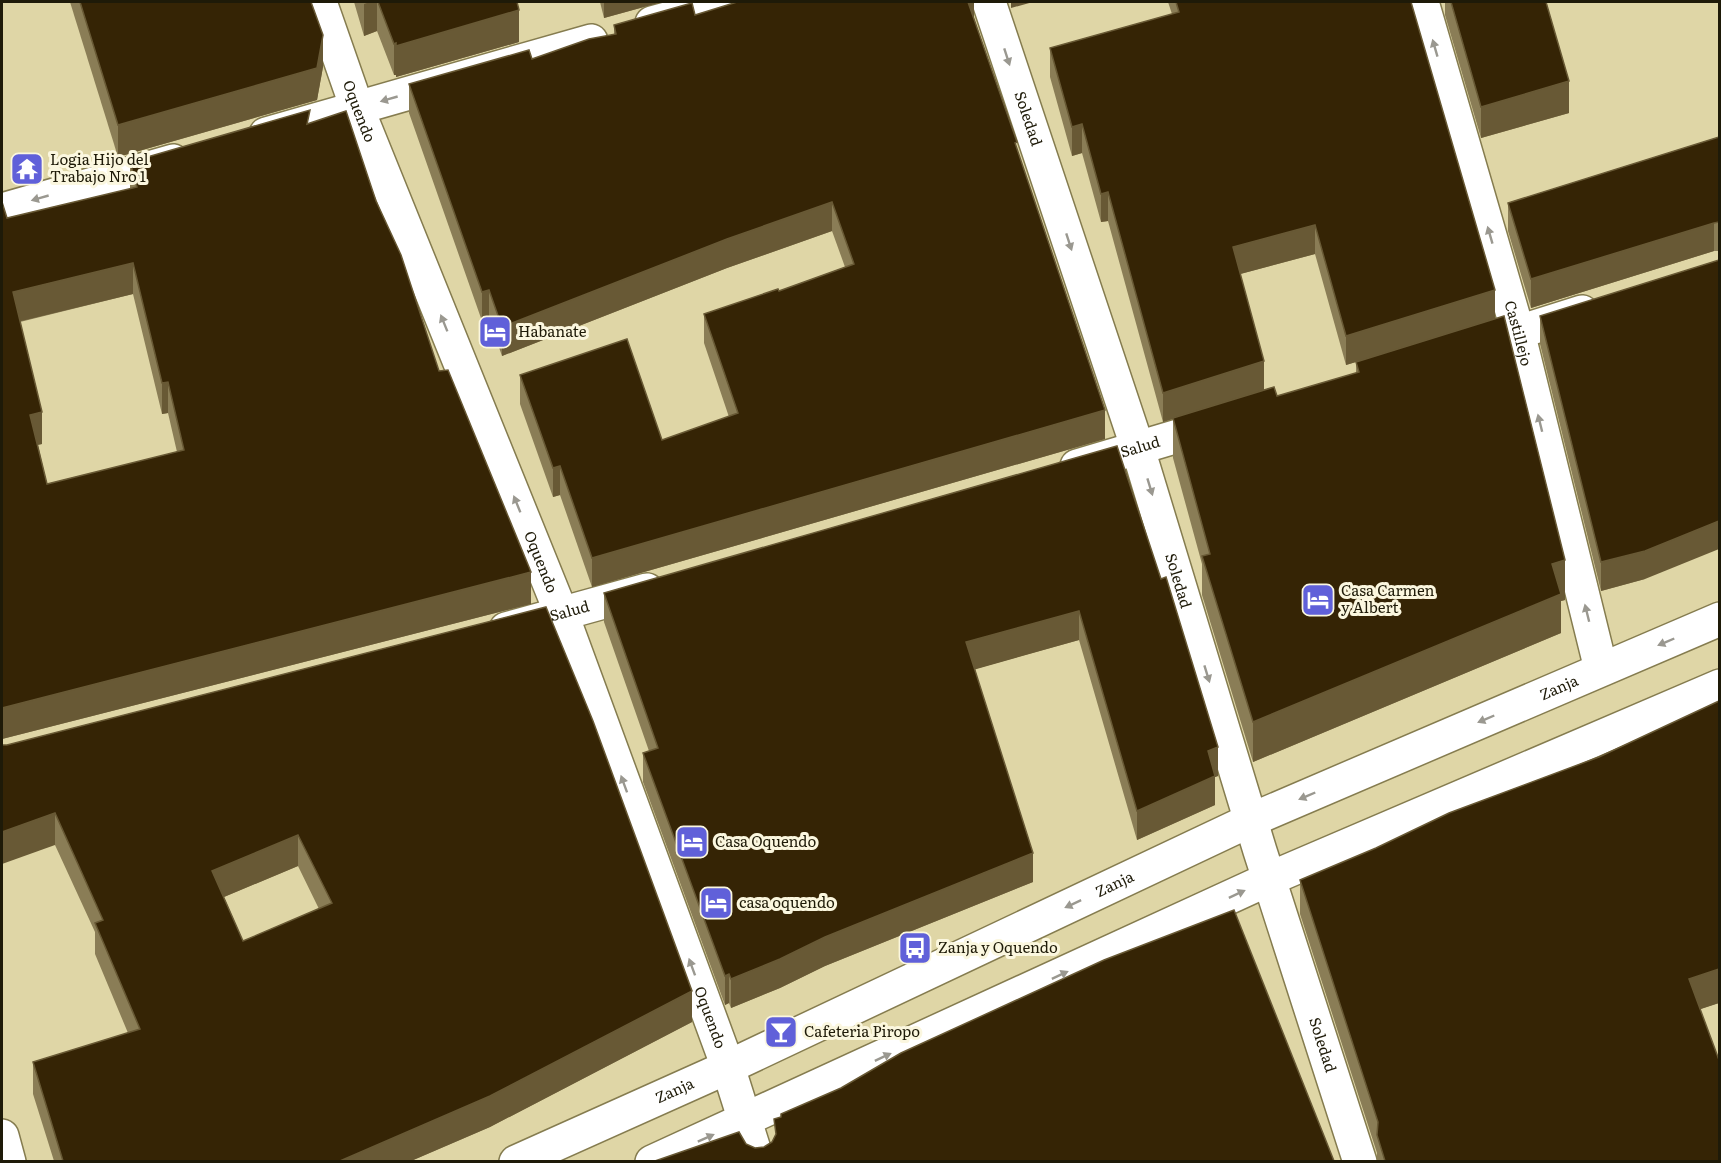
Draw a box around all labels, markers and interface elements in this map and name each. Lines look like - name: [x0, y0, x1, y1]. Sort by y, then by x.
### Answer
- one-way arrow: [1430, 39, 1439, 57]
- one-way arrow: [1003, 48, 1013, 66]
- street label: Oquendo: [338, 77, 383, 146]
- street label: Soledad: [1009, 88, 1049, 149]
- one-way arrow: [380, 95, 398, 104]
- place label: Logia Hijo del Trabajo Nro 1: [50, 147, 148, 187]
- temple icon: Logia Hijo del Trabajo Nro 1: [9, 151, 45, 187]
- one-way arrow: [31, 194, 49, 204]
- one-way arrow: [1485, 226, 1494, 244]
- one-way arrow: [1065, 233, 1075, 251]
- street label: Castillejo: [1499, 297, 1539, 368]
- one-way arrow: [439, 314, 448, 332]
- hotel icon: Habanate: [477, 314, 513, 350]
- place label: Habanate: [518, 319, 587, 342]
- one-way arrow: [1535, 414, 1545, 432]
- street label: Salud: [1117, 429, 1162, 463]
- one-way arrow: [1146, 478, 1155, 496]
- one-way arrow: [512, 495, 521, 513]
- street label: Oquendo: [519, 527, 565, 596]
- street label: Soledad: [1160, 550, 1199, 611]
- place label: Casa Carmen y Albert: [1341, 578, 1435, 618]
- hotel icon: Casa Carmen y Albert: [1300, 582, 1336, 618]
- street label: Salud: [547, 593, 592, 626]
- one-way arrow: [1581, 603, 1591, 622]
- one-way arrow: [1656, 637, 1674, 647]
- one-way arrow: [1203, 665, 1212, 683]
- street label: Zanja: [1536, 668, 1582, 705]
- one-way arrow: [1478, 714, 1495, 723]
- one-way arrow: [619, 775, 629, 793]
- one-way arrow: [1298, 791, 1316, 801]
- hotel icon: Casa Oquendo: [674, 824, 710, 860]
- place label: Casa Oquendo: [715, 829, 816, 852]
- street label: Zanja: [1091, 864, 1138, 902]
- hotel icon: casa oquendo: [698, 885, 734, 921]
- one-way arrow: [1229, 889, 1246, 898]
- place label: casa oquendo: [739, 890, 835, 913]
- one-way arrow: [1064, 899, 1081, 908]
- bus stop icon: Zanja y Oquendo: [897, 930, 933, 966]
- place label: Zanja y Oquendo: [938, 935, 1058, 958]
- one-way arrow: [686, 958, 696, 976]
- one-way arrow: [1052, 971, 1069, 980]
- street label: Oquendo: [689, 983, 733, 1052]
- bar icon: Cafeteria Piropo: [763, 1014, 799, 1050]
- street label: Soledad: [1304, 1014, 1343, 1075]
- place label: Cafeteria Piropo: [804, 1019, 920, 1042]
- one-way arrow: [874, 1051, 892, 1061]
- street label: Zanja: [651, 1070, 698, 1108]
- one-way arrow: [697, 1133, 714, 1142]

